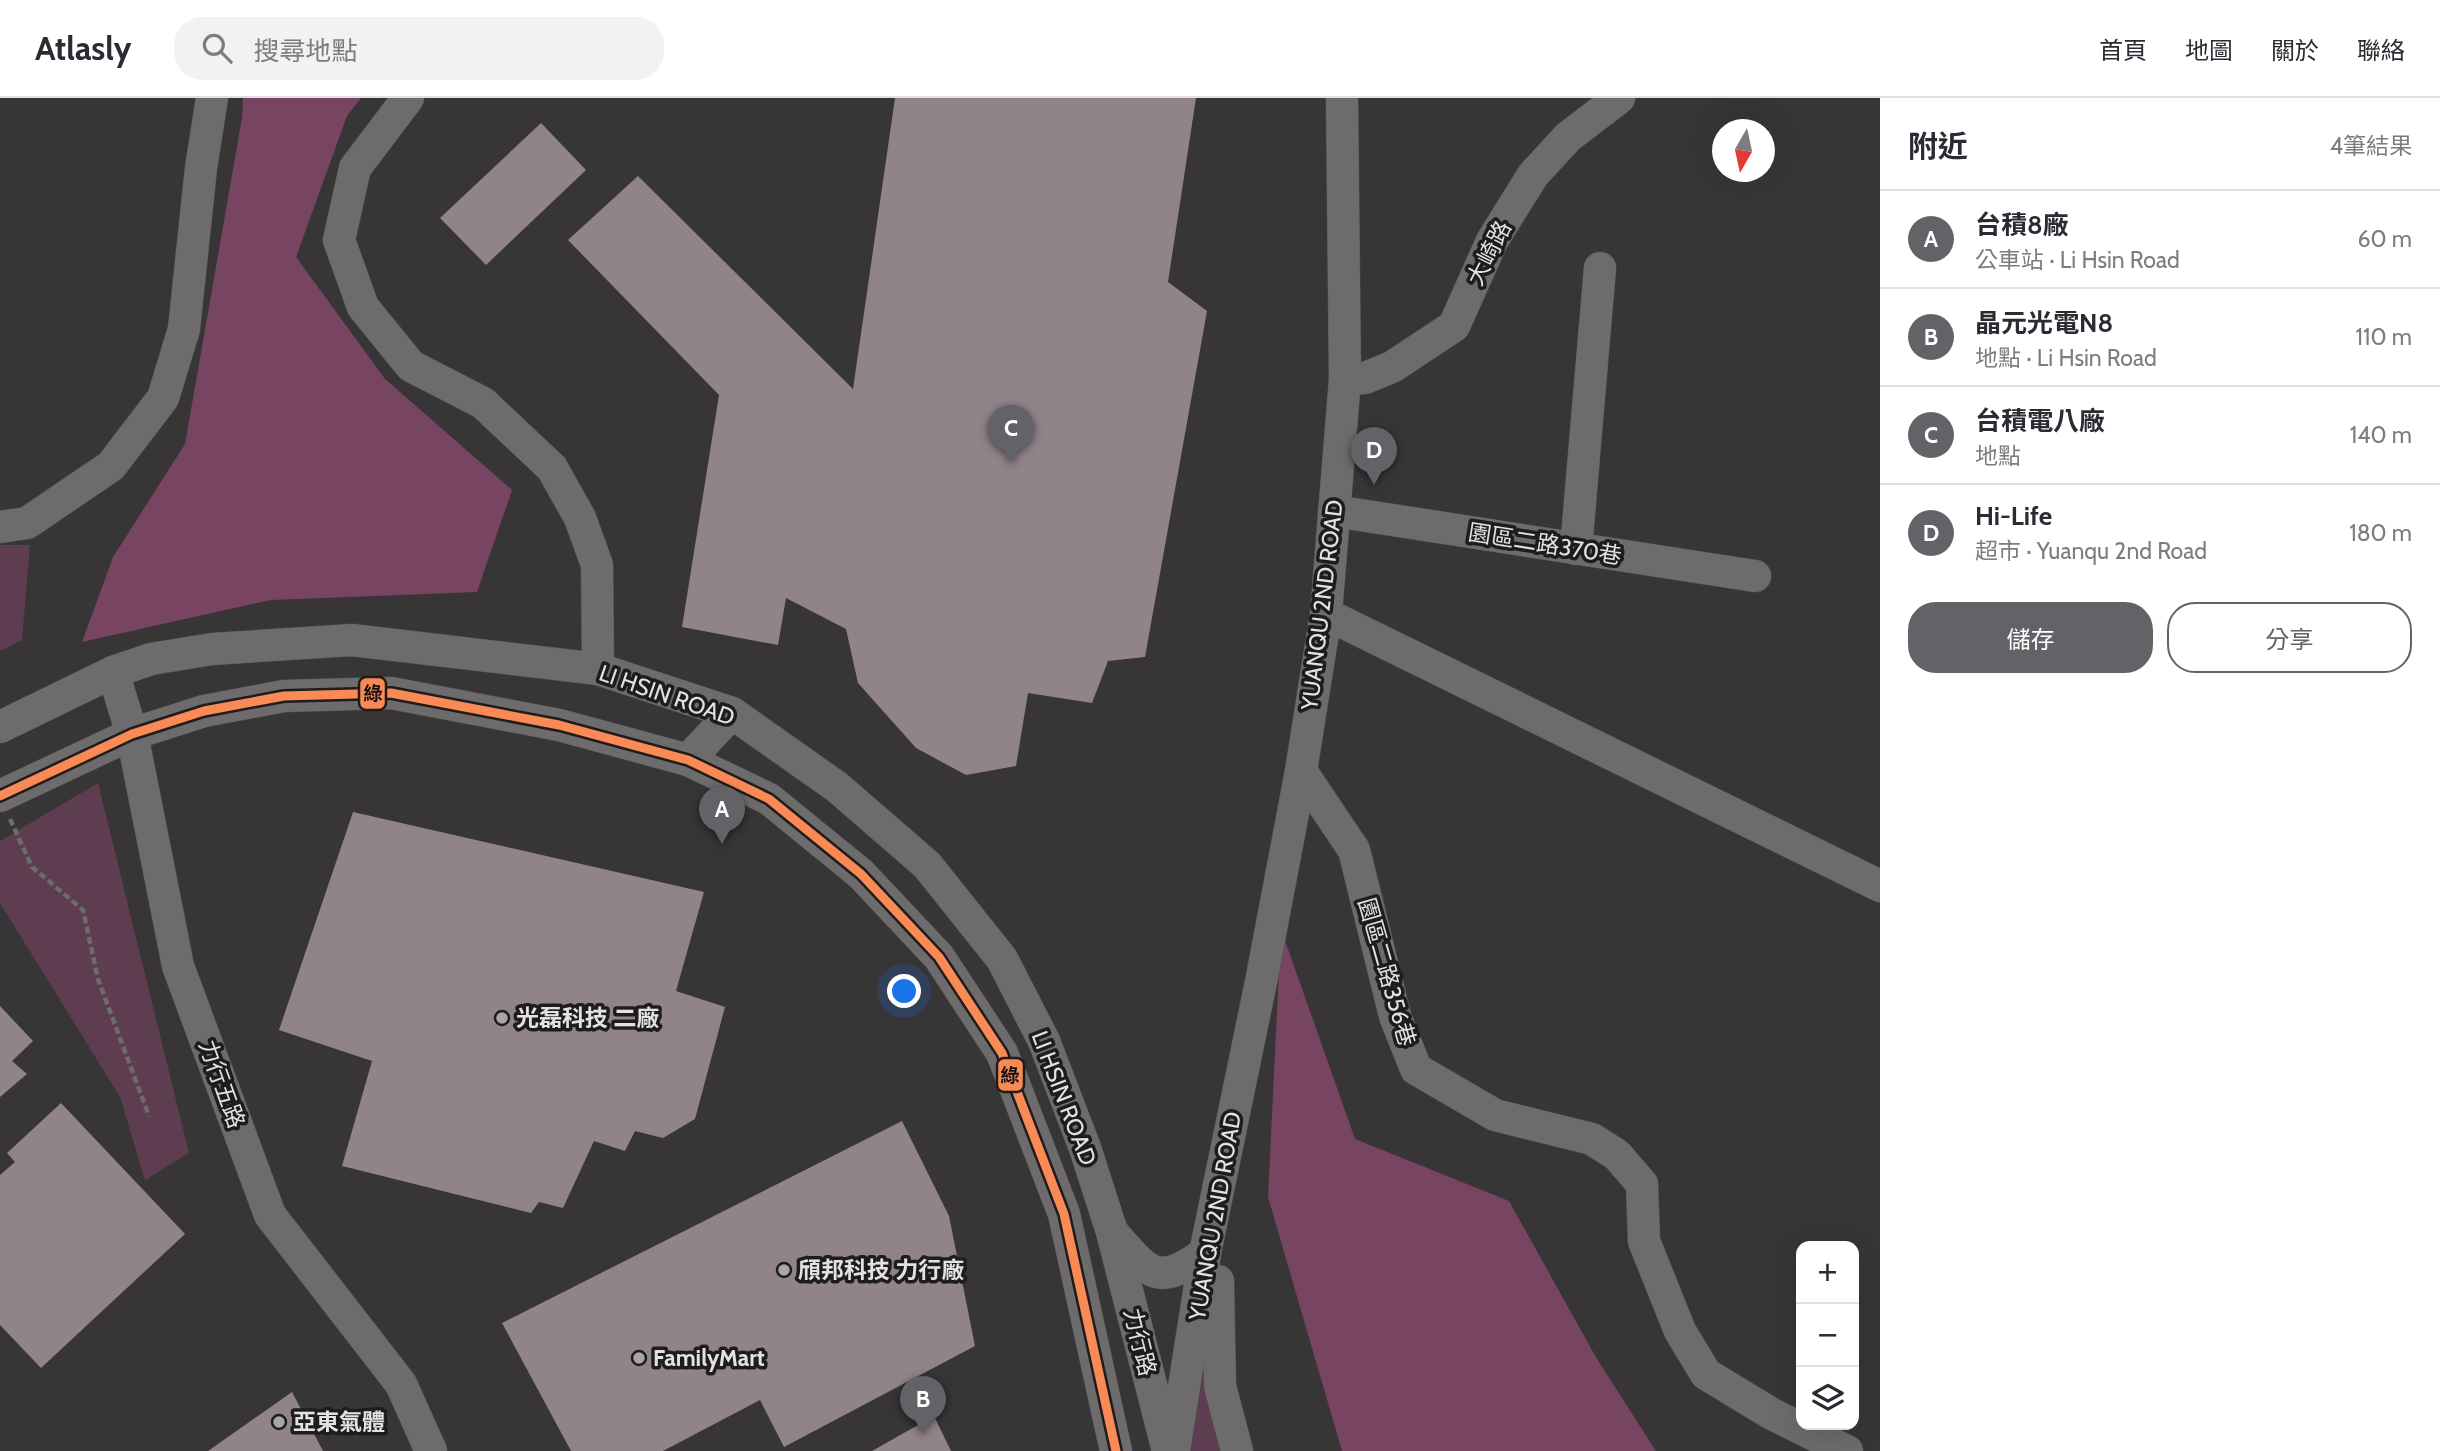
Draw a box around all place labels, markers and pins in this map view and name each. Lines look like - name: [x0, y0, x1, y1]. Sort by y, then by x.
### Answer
- pin: C: [988, 405, 1034, 463]
- pin: D: [1351, 427, 1397, 485]
- pin: A: [699, 786, 745, 844]
- place label: 光磊科技 二廠: [516, 1004, 659, 1032]
- marker: 光磊科技 二廠: [494, 1010, 510, 1026]
- place label: 頎邦科技 力行廠: [798, 1256, 964, 1284]
- marker: 頎邦科技 力行廠: [776, 1262, 792, 1278]
- place label: FamilyMart: [653, 1344, 765, 1372]
- marker: FamilyMart: [631, 1350, 647, 1366]
- pin: B: [900, 1376, 946, 1434]
- place label: 亞東氣體: [293, 1408, 385, 1436]
- marker: 亞東氣體: [271, 1414, 287, 1430]

